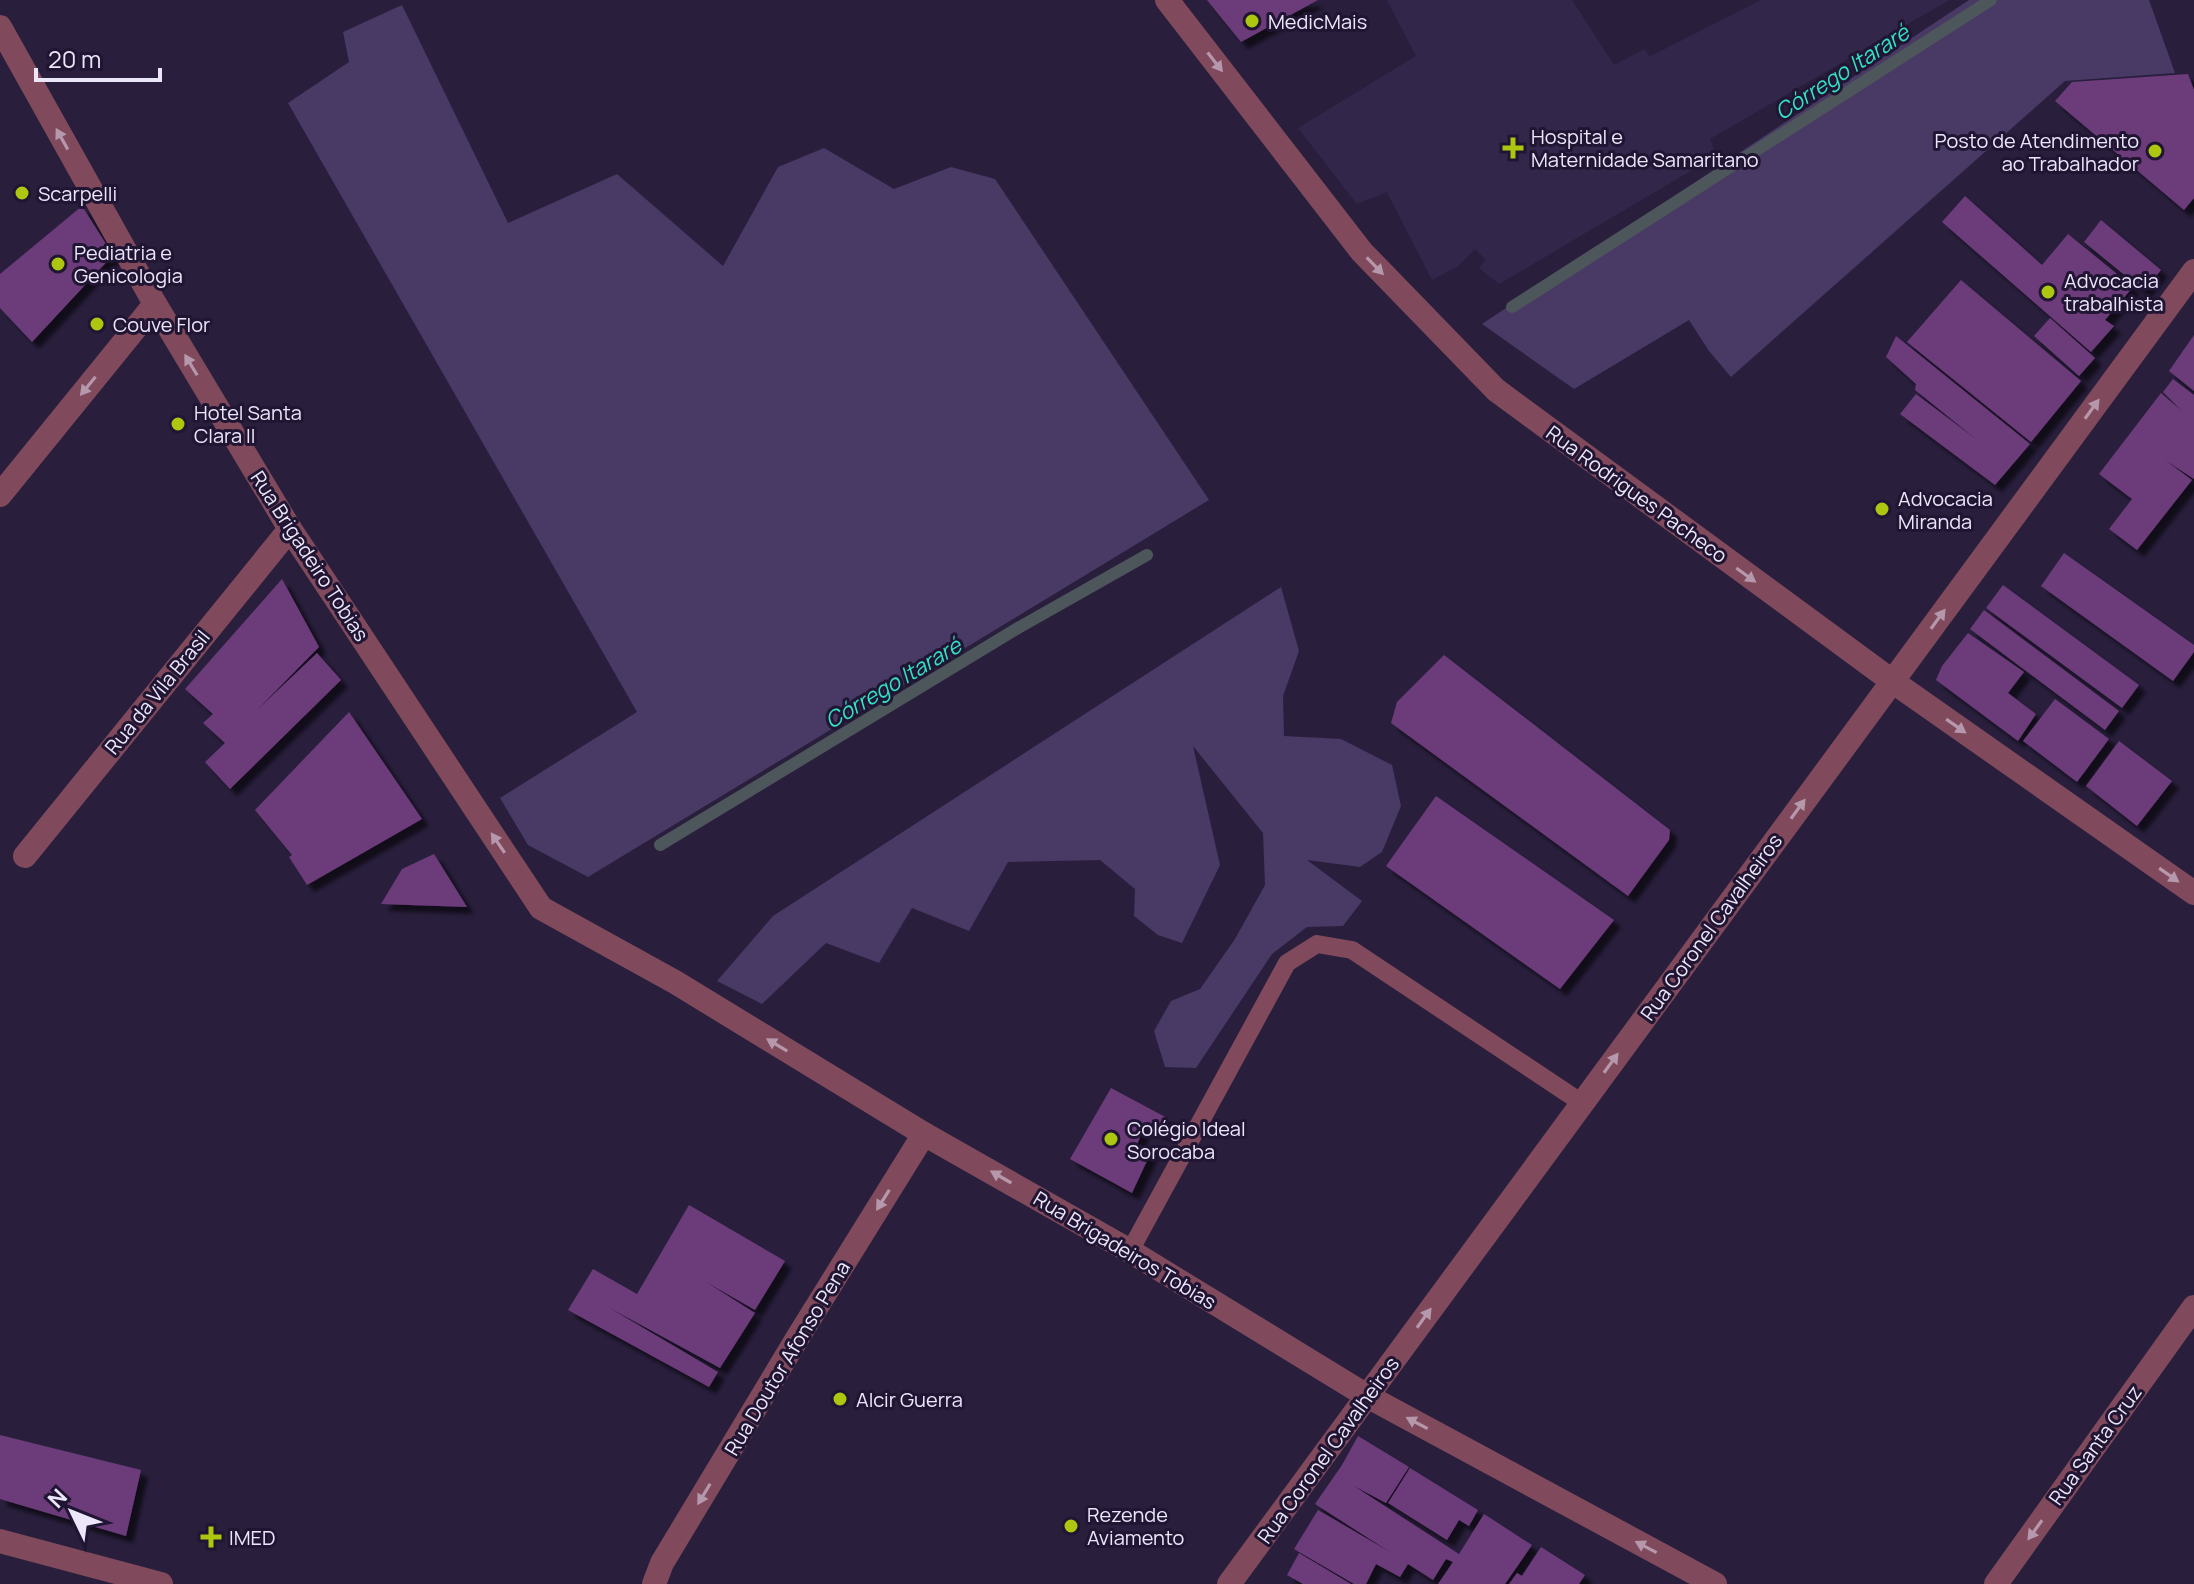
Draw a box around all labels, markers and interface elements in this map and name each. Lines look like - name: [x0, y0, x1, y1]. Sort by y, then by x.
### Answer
- place label: MedicMais: [1268, 8, 1367, 35]
- marker: MedicMais: [1243, 12, 1261, 30]
- water label: Córrego Itararé: [1769, 17, 1916, 127]
- scale bar: [36, 32, 160, 82]
- text: 20 m: [48, 42, 101, 75]
- one-way arrow: [1206, 52, 1223, 72]
- place label: Hospital e Maternidade Samaritano: [1531, 123, 1759, 173]
- place label: Posto de Atendimento ao Trabalhador: [1935, 127, 2139, 177]
- one-way arrow: [56, 128, 70, 150]
- marker: Hospital e Maternidade Samaritano: [1502, 137, 1524, 159]
- marker: Posto de Atendimento ao Trabalhador: [2146, 142, 2164, 160]
- place label: Scarpelli: [38, 180, 117, 207]
- marker: Scarpelli: [13, 184, 31, 202]
- place label: Pediatria e Genicologia: [74, 239, 183, 289]
- marker: Pediatria e Genicologia: [49, 255, 67, 273]
- one-way arrow: [1366, 256, 1384, 275]
- place label: Advocacia trabalhista: [2064, 267, 2164, 317]
- marker: Advocacia trabalhista: [2039, 283, 2057, 301]
- place label: Couve Flor: [113, 311, 210, 338]
- marker: Couve Flor: [88, 315, 106, 333]
- one-way arrow: [184, 354, 198, 376]
- one-way arrow: [80, 376, 97, 396]
- place label: Hotel Santa Clara II: [194, 399, 302, 449]
- one-way arrow: [2084, 399, 2099, 420]
- marker: Hotel Santa Clara II: [169, 415, 187, 433]
- street label: Rua Rodrigues Pacheco: [1541, 419, 1733, 569]
- street label: Rua Brigadeiro Tobias: [245, 466, 375, 646]
- place label: Advocacia Miranda: [1898, 485, 1993, 535]
- marker: Advocacia Miranda: [1873, 500, 1891, 518]
- one-way arrow: [1736, 566, 1757, 582]
- one-way arrow: [1930, 608, 1945, 629]
- street label: Rua da Vila Brasil: [98, 624, 216, 760]
- water label: Córrego Itararé: [819, 630, 968, 736]
- one-way arrow: [1945, 718, 1966, 733]
- one-way arrow: [1790, 798, 1806, 819]
- street label: Rua Coronel Cavalheiros: [1634, 828, 1788, 1026]
- one-way arrow: [491, 832, 506, 853]
- one-way arrow: [2158, 867, 2179, 882]
- one-way arrow: [766, 1038, 788, 1052]
- one-way arrow: [1603, 1053, 1619, 1074]
- place label: Colégio Ideal Sorocaba: [1127, 1115, 1246, 1165]
- marker: Colégio Ideal Sorocaba: [1102, 1130, 1120, 1148]
- one-way arrow: [990, 1171, 1012, 1185]
- street label: Rua Brigadeiros Tobias: [1029, 1185, 1221, 1315]
- one-way arrow: [876, 1189, 890, 1211]
- street label: Rua Doutor Afonso Pena: [718, 1256, 856, 1460]
- one-way arrow: [1416, 1308, 1432, 1328]
- street label: Rua Coronel Cavalheiros: [1251, 1351, 1405, 1549]
- street label: Rua Santa Cruz: [2042, 1380, 2148, 1510]
- place label: Alcir Guerra: [856, 1386, 963, 1413]
- marker: Alcir Guerra: [831, 1390, 849, 1408]
- one-way arrow: [1406, 1417, 1429, 1430]
- north arrow: [32, 1472, 112, 1552]
- text: N: [41, 1482, 74, 1514]
- one-way arrow: [697, 1483, 711, 1505]
- place label: Rezende Aviamento: [1087, 1501, 1185, 1551]
- marker: Rezende Aviamento: [1062, 1517, 1080, 1535]
- one-way arrow: [2028, 1519, 2043, 1540]
- place label: IMED: [229, 1524, 275, 1551]
- marker: IMED: [200, 1526, 222, 1548]
- one-way arrow: [1635, 1540, 1658, 1554]

